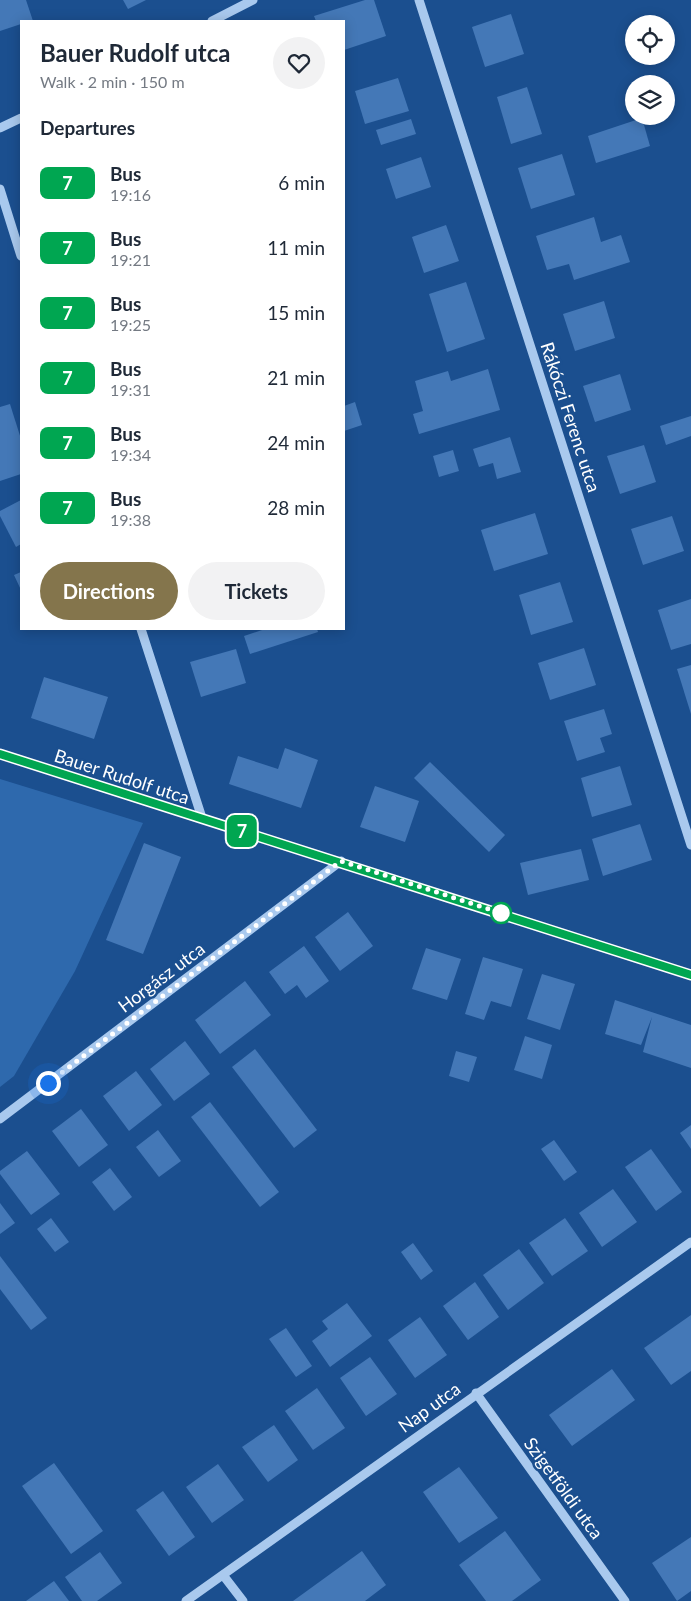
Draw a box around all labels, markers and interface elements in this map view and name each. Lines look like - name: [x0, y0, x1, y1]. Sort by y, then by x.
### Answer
- map controls: [625, 15, 675, 125]
- button: locate: [625, 15, 675, 65]
- button: heart: [273, 37, 325, 89]
- text: Bauer Rudolf utca: [40, 38, 230, 67]
- text: Walk · 2 min · 150 m: [40, 72, 185, 91]
- button: layers: [625, 75, 675, 125]
- text: Departures: [40, 116, 135, 139]
- text: Bus: [110, 162, 141, 185]
- text: 6 min: [278, 171, 325, 194]
- text: 7: [62, 172, 73, 194]
- text: 19:16: [110, 185, 151, 204]
- text: Bus: [110, 227, 141, 250]
- text: 11 min: [267, 236, 325, 259]
- text: 7: [62, 237, 73, 259]
- text: 19:21: [110, 250, 151, 269]
- text: Bus: [110, 292, 141, 315]
- text: 15 min: [267, 301, 325, 324]
- text: 7: [62, 302, 73, 324]
- text: 19:25: [110, 315, 151, 334]
- street label: Rákóczi Ferenc utca: [536, 339, 606, 495]
- text: Bus: [110, 357, 141, 380]
- text: 21 min: [267, 366, 325, 389]
- text: 7: [62, 367, 73, 389]
- text: 19:31: [110, 380, 151, 399]
- text: Bus: [110, 422, 141, 445]
- text: 24 min: [267, 431, 325, 454]
- text: 7: [62, 432, 73, 454]
- text: 19:34: [110, 445, 151, 464]
- text: Bus: [110, 487, 141, 510]
- text: 28 min: [267, 496, 325, 519]
- text: 7: [62, 497, 73, 519]
- text: 19:38: [110, 510, 151, 529]
- button: Directions: [40, 562, 178, 620]
- button: Tickets: [188, 562, 325, 620]
- street label: Bauer Rudolf utca: [52, 744, 192, 808]
- line badge: 7: [226, 815, 258, 847]
- text: 7: [237, 820, 247, 842]
- unlabelled marker: [490, 902, 512, 924]
- street label: Horgász utca: [113, 937, 209, 1017]
- your location: [36, 1071, 61, 1096]
- street label: Nap utca: [394, 1377, 464, 1437]
- street label: Szigetföldi utca: [520, 1433, 608, 1543]

